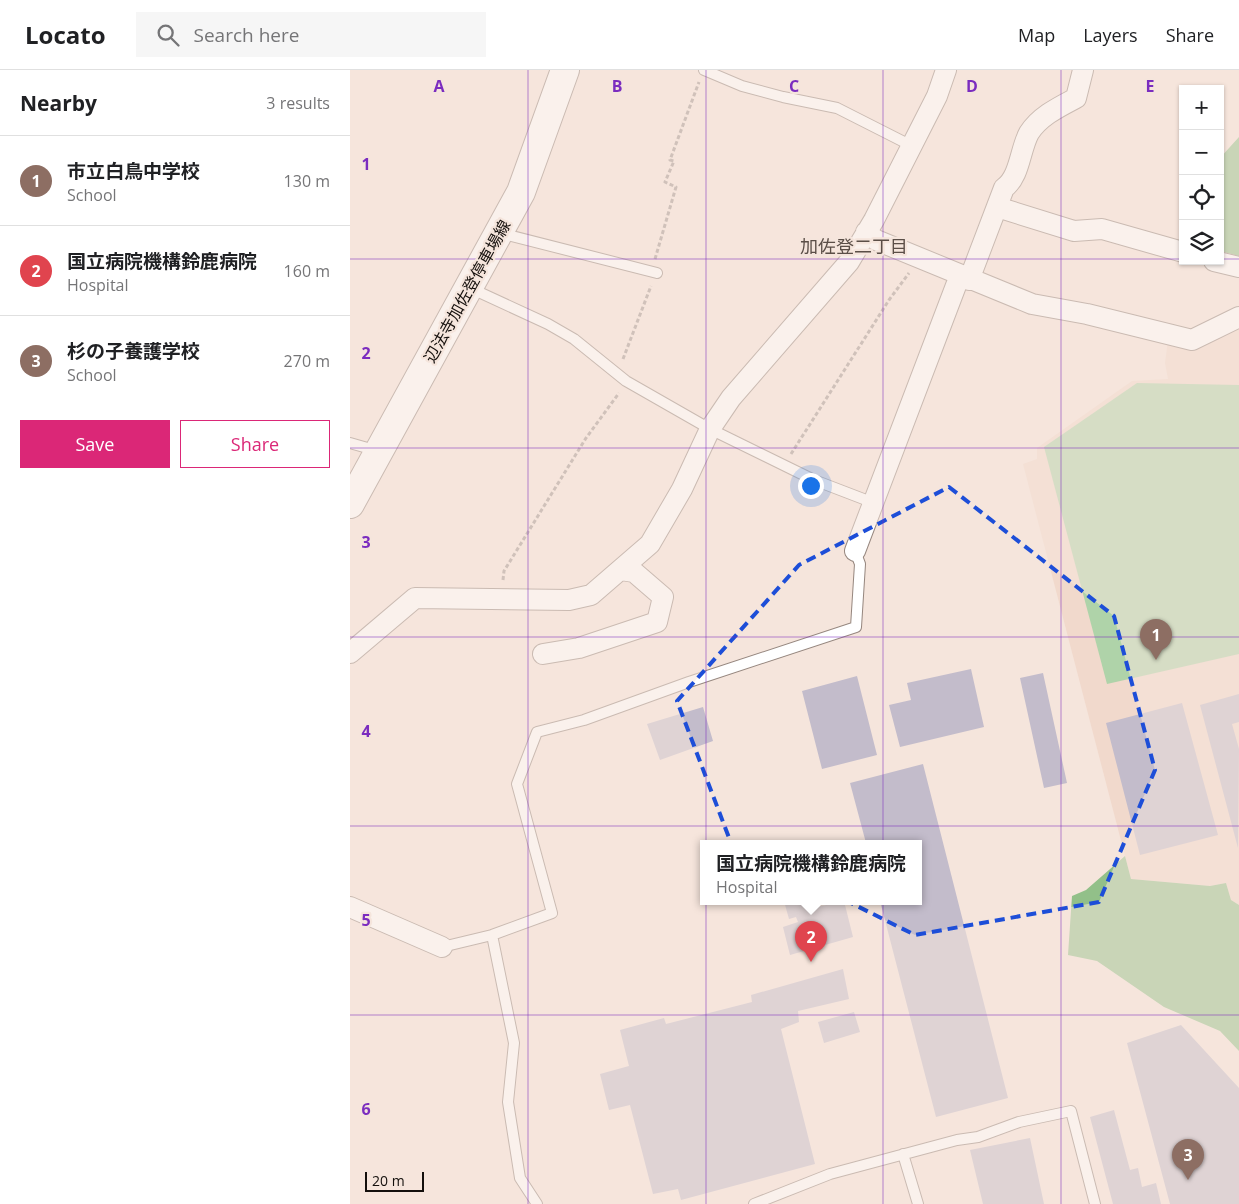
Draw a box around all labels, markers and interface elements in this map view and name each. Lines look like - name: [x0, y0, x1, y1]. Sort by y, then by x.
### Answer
- search box: [136, 12, 486, 57]
- text: Locato: [25, 18, 106, 51]
- icon: search: [154, 21, 182, 49]
- text: Search here: [194, 22, 299, 48]
- text: Map: [1018, 23, 1055, 47]
- text: Layers: [1083, 23, 1138, 47]
- text: Share: [1166, 23, 1214, 47]
- text: A: [433, 75, 445, 97]
- text: B: [612, 75, 622, 97]
- text: C: [789, 75, 799, 97]
- text: D: [966, 75, 978, 97]
- text: E: [1146, 75, 1155, 97]
- map controls: [1179, 85, 1224, 265]
- button: +: [1179, 85, 1224, 130]
- text: Nearby: [20, 89, 97, 117]
- text: 3 results: [266, 92, 330, 114]
- button: −: [1179, 130, 1224, 175]
- text: 1: [361, 153, 371, 175]
- text: 市立白鳥中学校: [67, 158, 200, 184]
- text: 1: [31, 170, 41, 192]
- text: 130 m: [284, 170, 330, 192]
- button: locate: [1179, 175, 1224, 220]
- text: School: [67, 184, 117, 206]
- street label: 辺法寺加佐登停車場線: [419, 216, 515, 366]
- button: layers: [1179, 220, 1224, 265]
- district label: 加佐登二丁目: [800, 234, 908, 258]
- text: 国立病院機構鈴鹿病院: [67, 248, 257, 274]
- text: 2: [31, 260, 41, 282]
- text: 160 m: [284, 260, 330, 282]
- text: Hospital: [67, 274, 129, 296]
- text: 杉の子養護学校: [67, 338, 200, 364]
- text: 2: [361, 342, 371, 364]
- text: 3: [31, 350, 41, 372]
- text: 270 m: [284, 350, 330, 372]
- text: School: [67, 364, 117, 386]
- button: Save: [20, 420, 170, 468]
- button: Share: [180, 420, 330, 468]
- your location: [798, 473, 824, 499]
- text: 3: [361, 531, 371, 553]
- pin: 1: [1140, 619, 1172, 660]
- text: 4: [361, 720, 371, 742]
- popup: [700, 840, 922, 905]
- text: 国立病院機構鈴鹿病院: [716, 850, 906, 876]
- text: Hospital: [716, 876, 778, 898]
- text: 5: [361, 909, 371, 931]
- pin: 2: [795, 921, 827, 962]
- text: 6: [361, 1098, 371, 1120]
- pin: 3: [1172, 1139, 1204, 1180]
- scale bar: [365, 1169, 424, 1192]
- text: 20 m: [372, 1171, 405, 1190]

